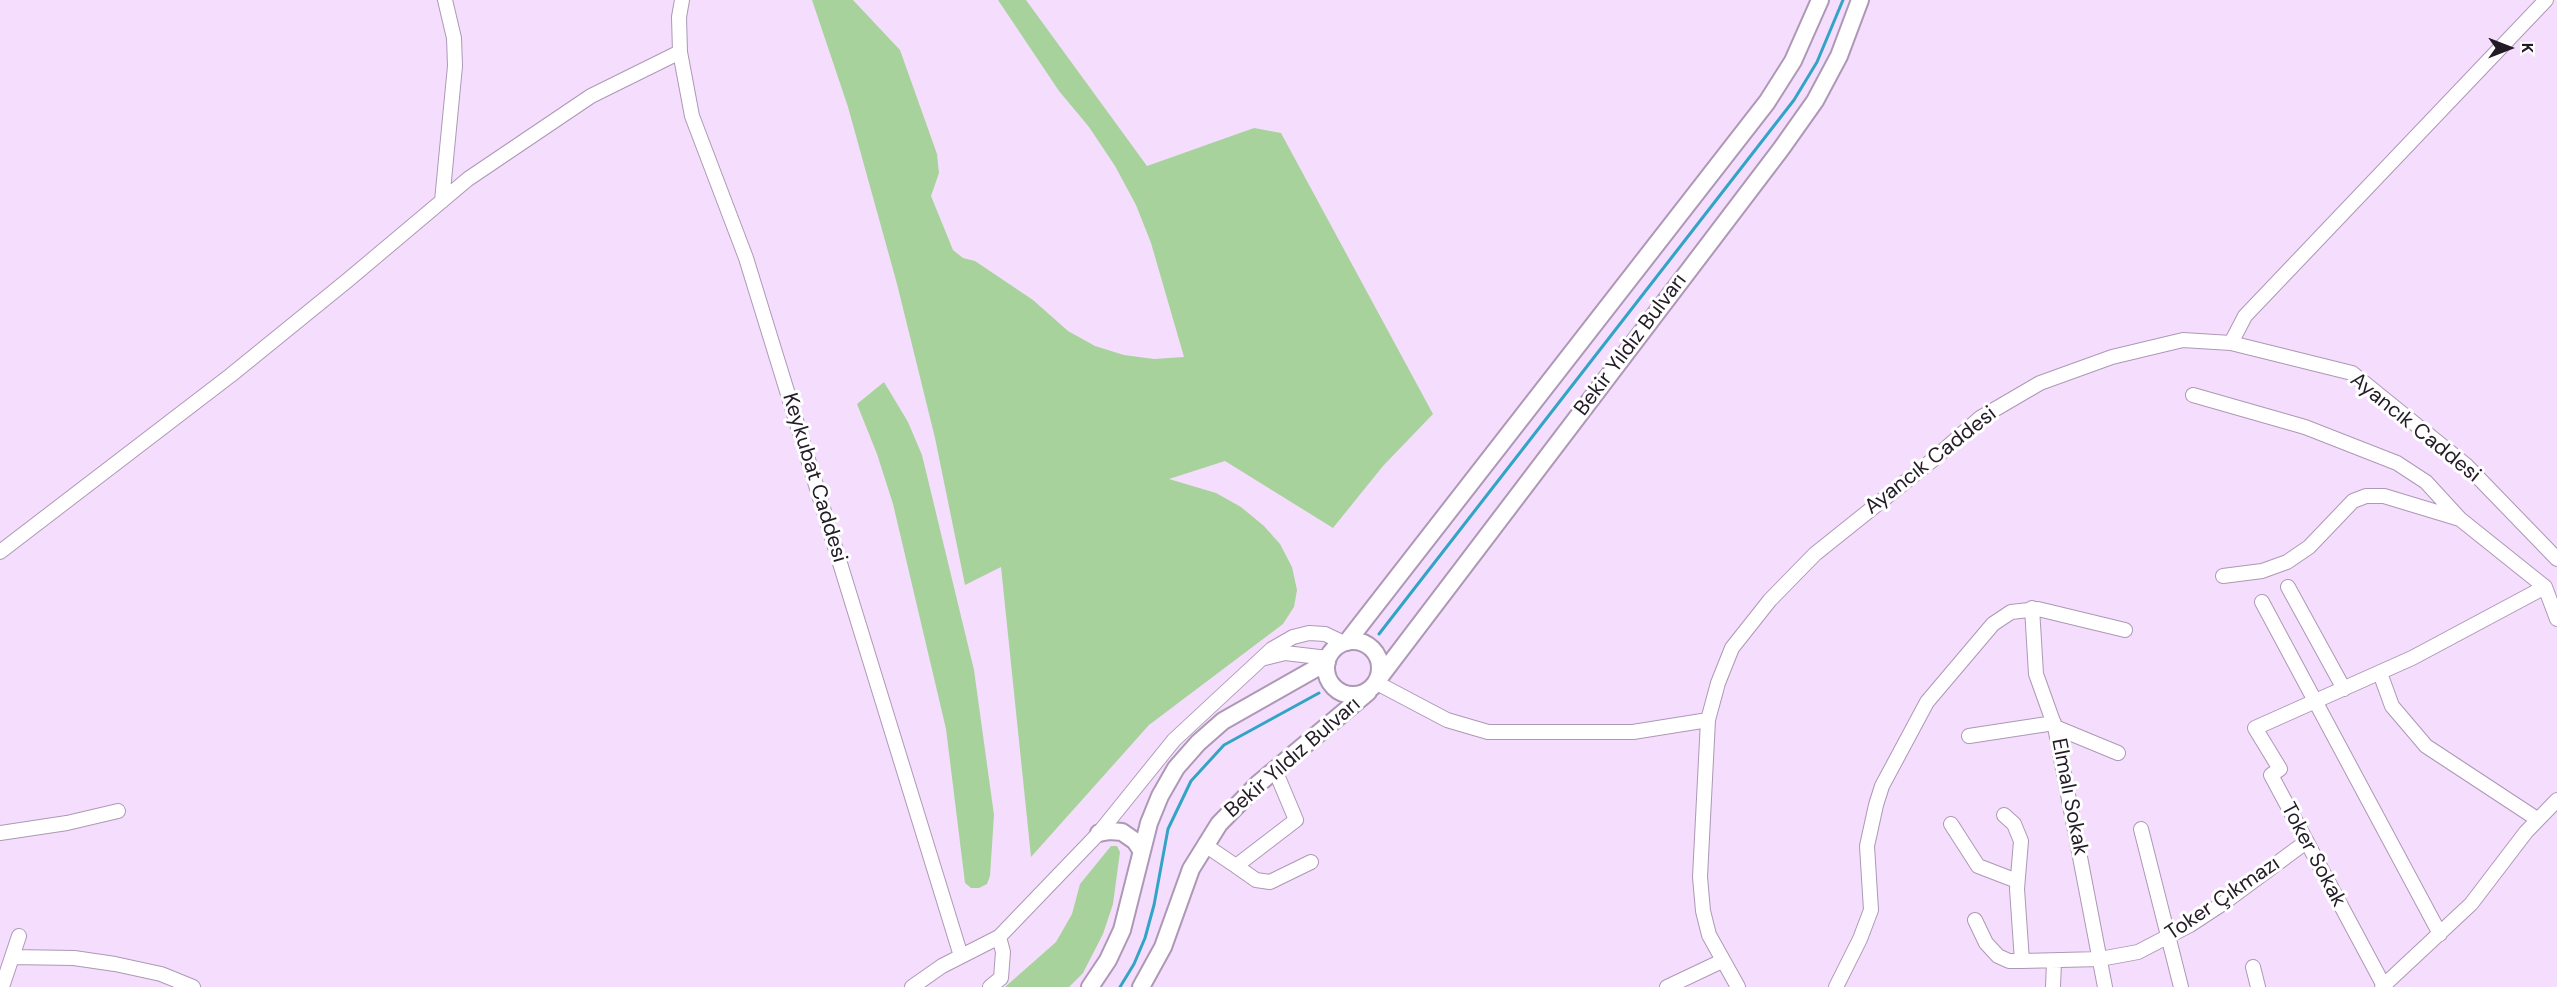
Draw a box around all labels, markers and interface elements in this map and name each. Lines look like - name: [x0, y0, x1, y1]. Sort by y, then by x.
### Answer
- north arrow: [2479, 18, 2539, 78]
- text: K: [2517, 43, 2538, 53]
- street label: Bekir Yıldız Bulvarı: [1569, 269, 1693, 421]
- street label: Ayancık Caddesi: [2345, 368, 2485, 488]
- street label: Keykubat Caddesi: [776, 390, 852, 566]
- street label: Ayancık Caddesi: [1860, 402, 2002, 520]
- street label: Bekir Yıldız Bulvarı: [1220, 692, 1366, 824]
- street label: Elmalı Sokak: [2045, 736, 2093, 858]
- street label: Toker Sokak: [2275, 798, 2351, 912]
- street label: Toker Çıkmazı: [2161, 852, 2285, 946]

